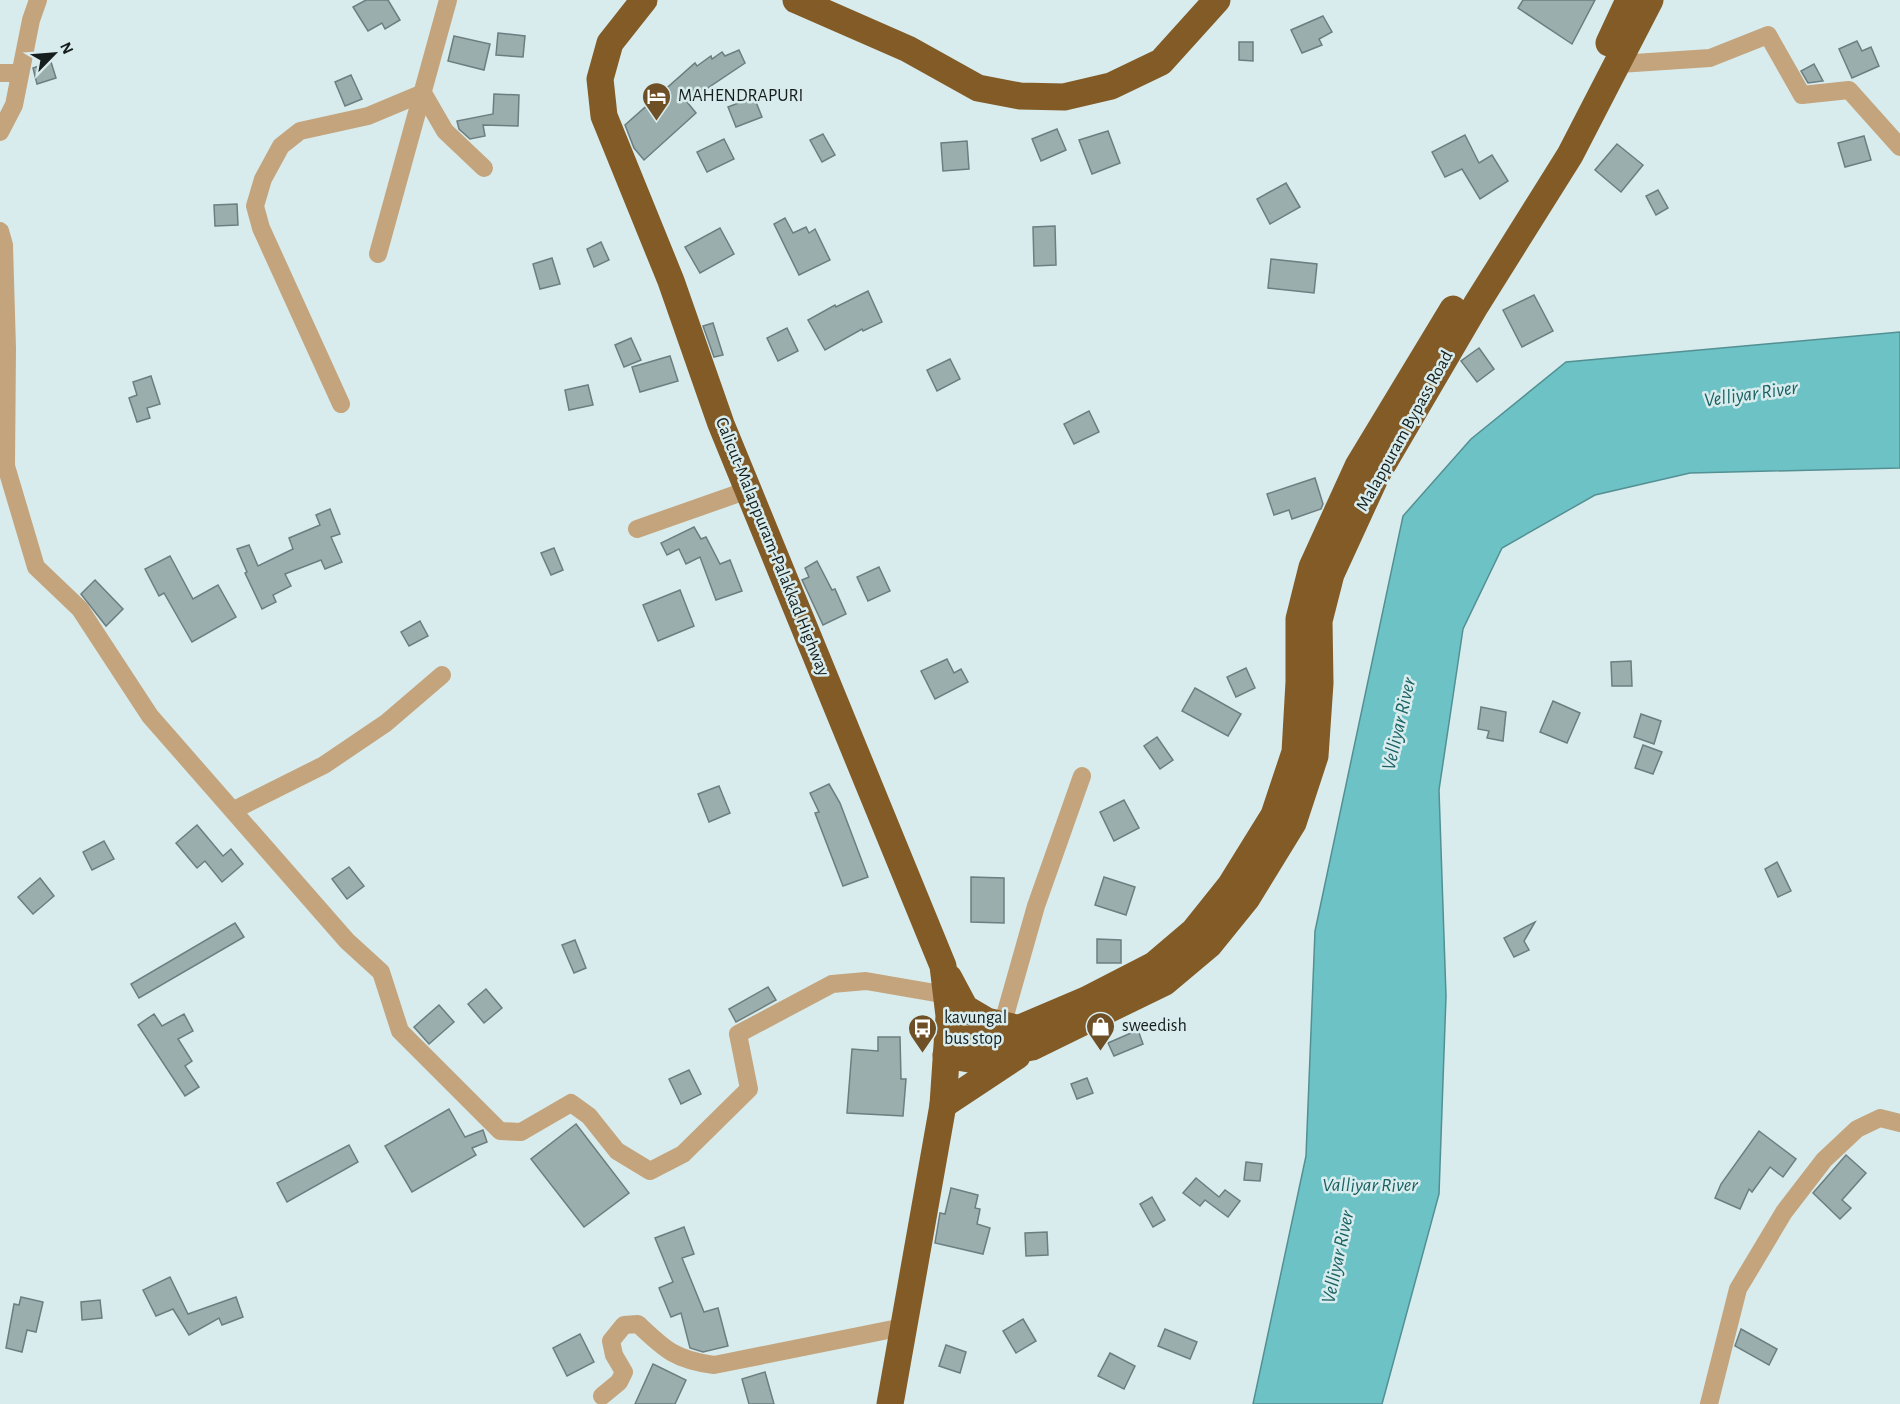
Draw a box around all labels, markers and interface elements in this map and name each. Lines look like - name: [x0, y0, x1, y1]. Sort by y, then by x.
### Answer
- north arrow: [24, 24, 84, 84]
- text: N: [57, 40, 76, 57]
- hotel icon: MAHENDRAPURI: [641, 80, 673, 122]
- place label: MAHENDRAPURI: [678, 87, 803, 105]
- street label: Malappuram Bypass Road: [1353, 348, 1457, 514]
- water label: Velliyar River: [1703, 377, 1800, 410]
- street label: Calicut-Malappuram-Palakkad Highway: [712, 415, 832, 679]
- water label: Velliyar River: [1379, 675, 1419, 772]
- place label: kavungal bus stop: [944, 1009, 1007, 1048]
- shop icon: sweedish: [1085, 1010, 1117, 1052]
- bus stop icon: kavungal bus stop: [907, 1012, 939, 1054]
- place label: sweedish: [1122, 1017, 1187, 1035]
- water label: Valliyar River: [1322, 1175, 1418, 1195]
- water label: Velliyar River: [1318, 1208, 1358, 1305]

